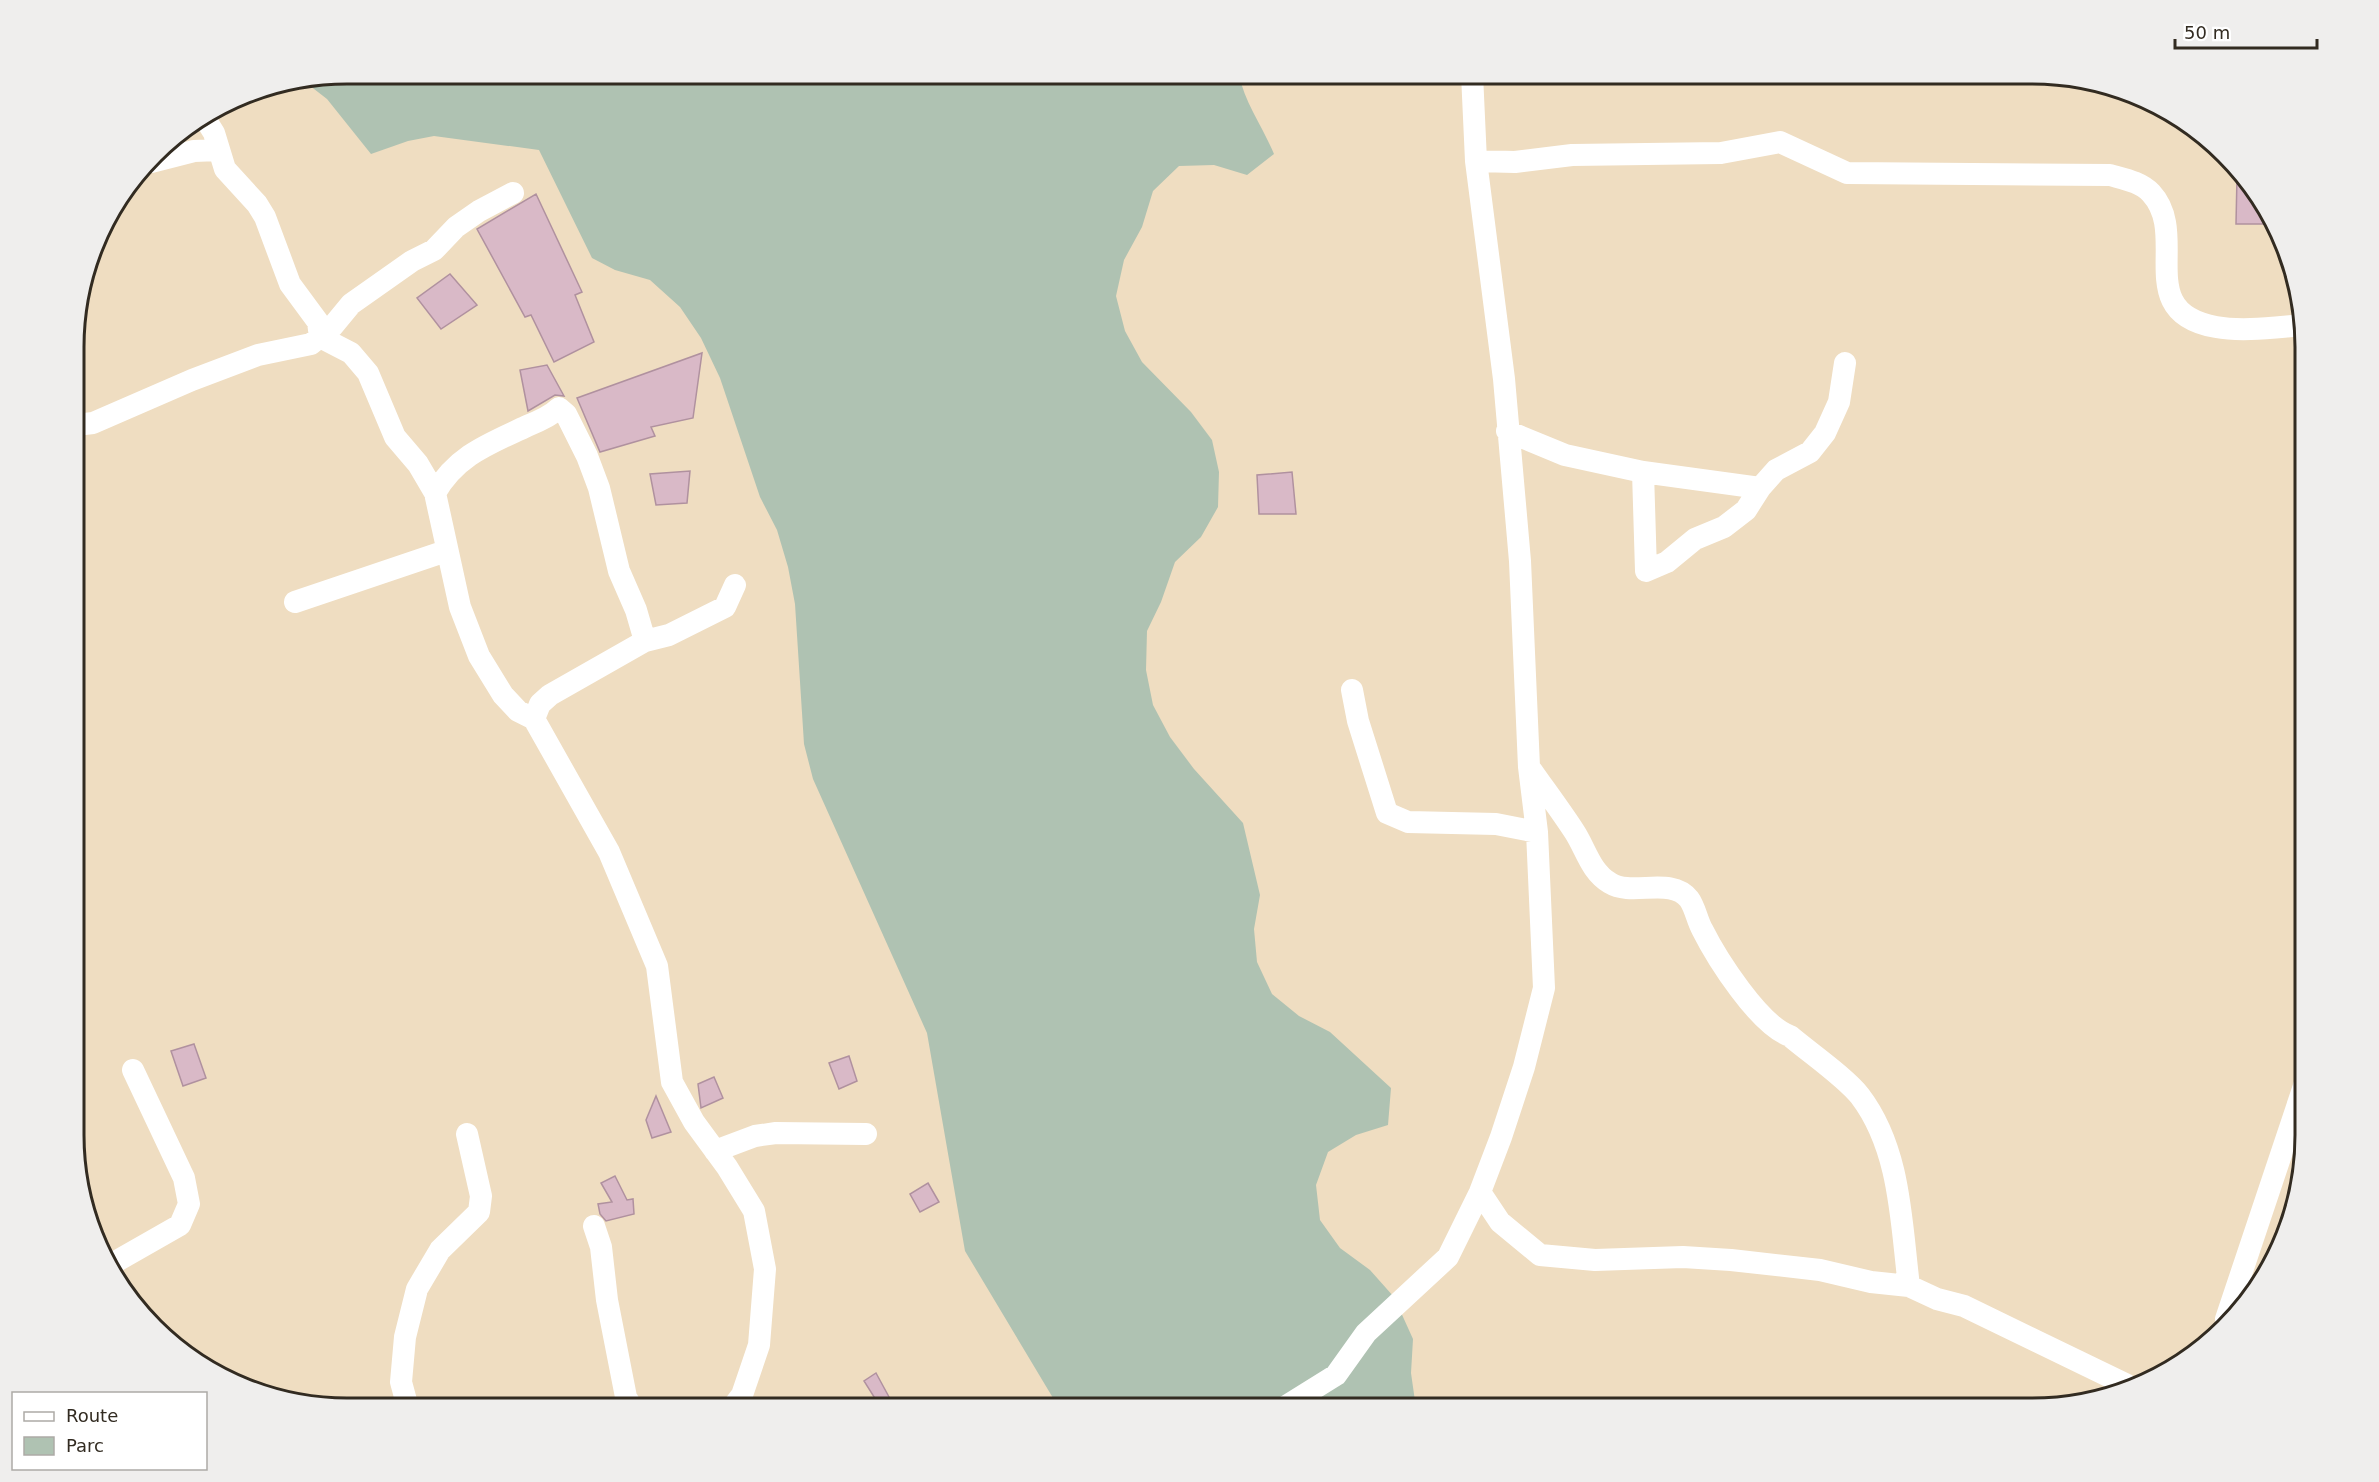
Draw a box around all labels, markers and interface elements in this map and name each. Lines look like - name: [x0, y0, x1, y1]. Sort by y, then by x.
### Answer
- scale bar: [2175, 12, 2318, 50]
- text: 50 m: [2184, 22, 2230, 43]
- legend: [12, 1392, 207, 1470]
- text: Route: [66, 1405, 118, 1426]
- text: Parc: [66, 1435, 104, 1456]

